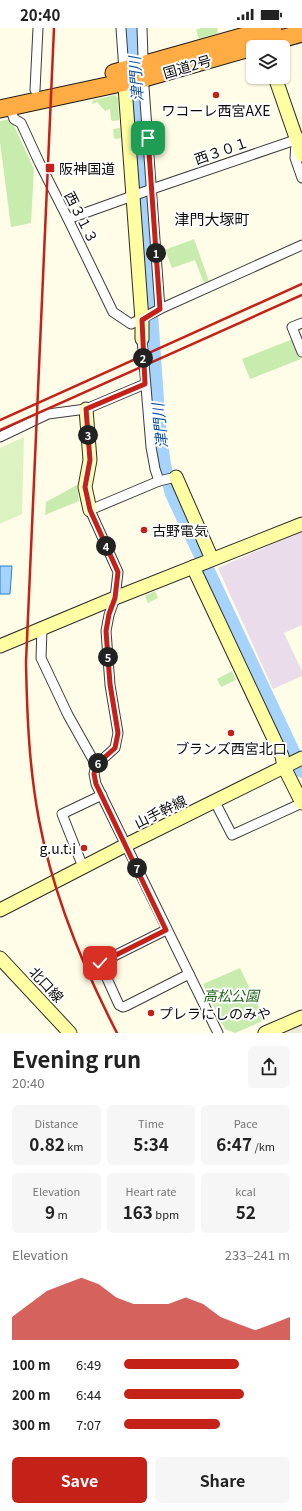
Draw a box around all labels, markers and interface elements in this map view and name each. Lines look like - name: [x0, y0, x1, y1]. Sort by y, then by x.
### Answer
- text: 20:40: [20, 4, 60, 25]
- map controls: [246, 40, 290, 84]
- button: layers: [246, 40, 290, 84]
- street label: 国道2号: [160, 50, 214, 82]
- water label: 津門川: [123, 54, 147, 102]
- marker: ワコーレ西宮AXE: [211, 90, 221, 100]
- place label: ワコーレ西宮AXE: [162, 100, 270, 120]
- pin: [131, 121, 165, 155]
- icon: arrive: [137, 127, 159, 149]
- street label: 西３０１: [191, 131, 251, 169]
- place label: 阪神国道: [59, 158, 115, 178]
- marker: 阪神国道: [44, 162, 56, 174]
- street label: 西３１３: [60, 188, 104, 246]
- district label: 津門大塚町: [174, 208, 250, 229]
- pin: 1: [146, 243, 166, 263]
- text: 1: [153, 245, 159, 261]
- pin: 2: [133, 348, 153, 368]
- text: 2: [140, 350, 146, 366]
- water label: 津門川: [146, 401, 172, 449]
- pin: 3: [78, 425, 98, 445]
- text: 3: [85, 427, 91, 443]
- place label: 古野電気: [152, 520, 208, 540]
- marker: 古野電気: [139, 525, 149, 535]
- pin: 4: [96, 536, 116, 556]
- text: 4: [103, 538, 109, 554]
- pin: 5: [98, 647, 118, 667]
- text: 5: [105, 649, 111, 665]
- marker: ブランズ西宮北口: [226, 728, 236, 738]
- place label: ブランズ西宮北口: [175, 738, 287, 758]
- pin: 6: [88, 753, 108, 773]
- text: 6: [95, 755, 101, 771]
- street label: 山手幹線: [130, 790, 190, 832]
- place label: g.u.t.i: [39, 838, 76, 858]
- marker: g.u.t.i: [79, 843, 89, 853]
- pin: 7: [127, 858, 147, 878]
- text: 7: [134, 860, 140, 876]
- pin: [83, 946, 117, 980]
- icon: check: [89, 952, 111, 974]
- street label: 北口線: [25, 962, 69, 1006]
- park label: 高松公園: [203, 985, 261, 1005]
- place label: プレラにしのみや: [159, 1003, 271, 1023]
- marker: プレラにしのみや: [146, 1008, 156, 1018]
- text: Evening run: [12, 1042, 141, 1074]
- button: share: [248, 1046, 290, 1088]
- text: 20:40: [12, 1073, 44, 1092]
- text: Distance: [35, 1115, 78, 1131]
- text: Time: [138, 1115, 164, 1131]
- text: Pace: [234, 1115, 258, 1131]
- text: 0.82: [29, 1131, 65, 1156]
- text: 5:34: [133, 1131, 169, 1156]
- text: 6:47: [216, 1131, 252, 1156]
- text: km: [65, 1138, 84, 1154]
- text: /km: [252, 1138, 275, 1154]
- text: Elevation: [32, 1183, 80, 1199]
- text: Heart rate: [126, 1183, 176, 1199]
- text: kcal: [235, 1183, 256, 1199]
- text: 9: [45, 1199, 55, 1224]
- text: 163: [123, 1199, 153, 1224]
- text: 52: [236, 1199, 256, 1224]
- text: m: [55, 1206, 68, 1222]
- text: bpm: [153, 1206, 179, 1222]
- text: Elevation: [12, 1245, 68, 1264]
- text: 233–241 m: [225, 1245, 290, 1264]
- text: 100 m: [12, 1355, 51, 1374]
- text: 6:49: [76, 1355, 101, 1374]
- text: 200 m: [12, 1385, 51, 1404]
- text: 6:44: [76, 1385, 101, 1404]
- text: 300 m: [12, 1415, 51, 1434]
- text: 7:07: [76, 1415, 101, 1434]
- button: Save: [12, 1457, 147, 1503]
- button: Share: [155, 1457, 290, 1503]

